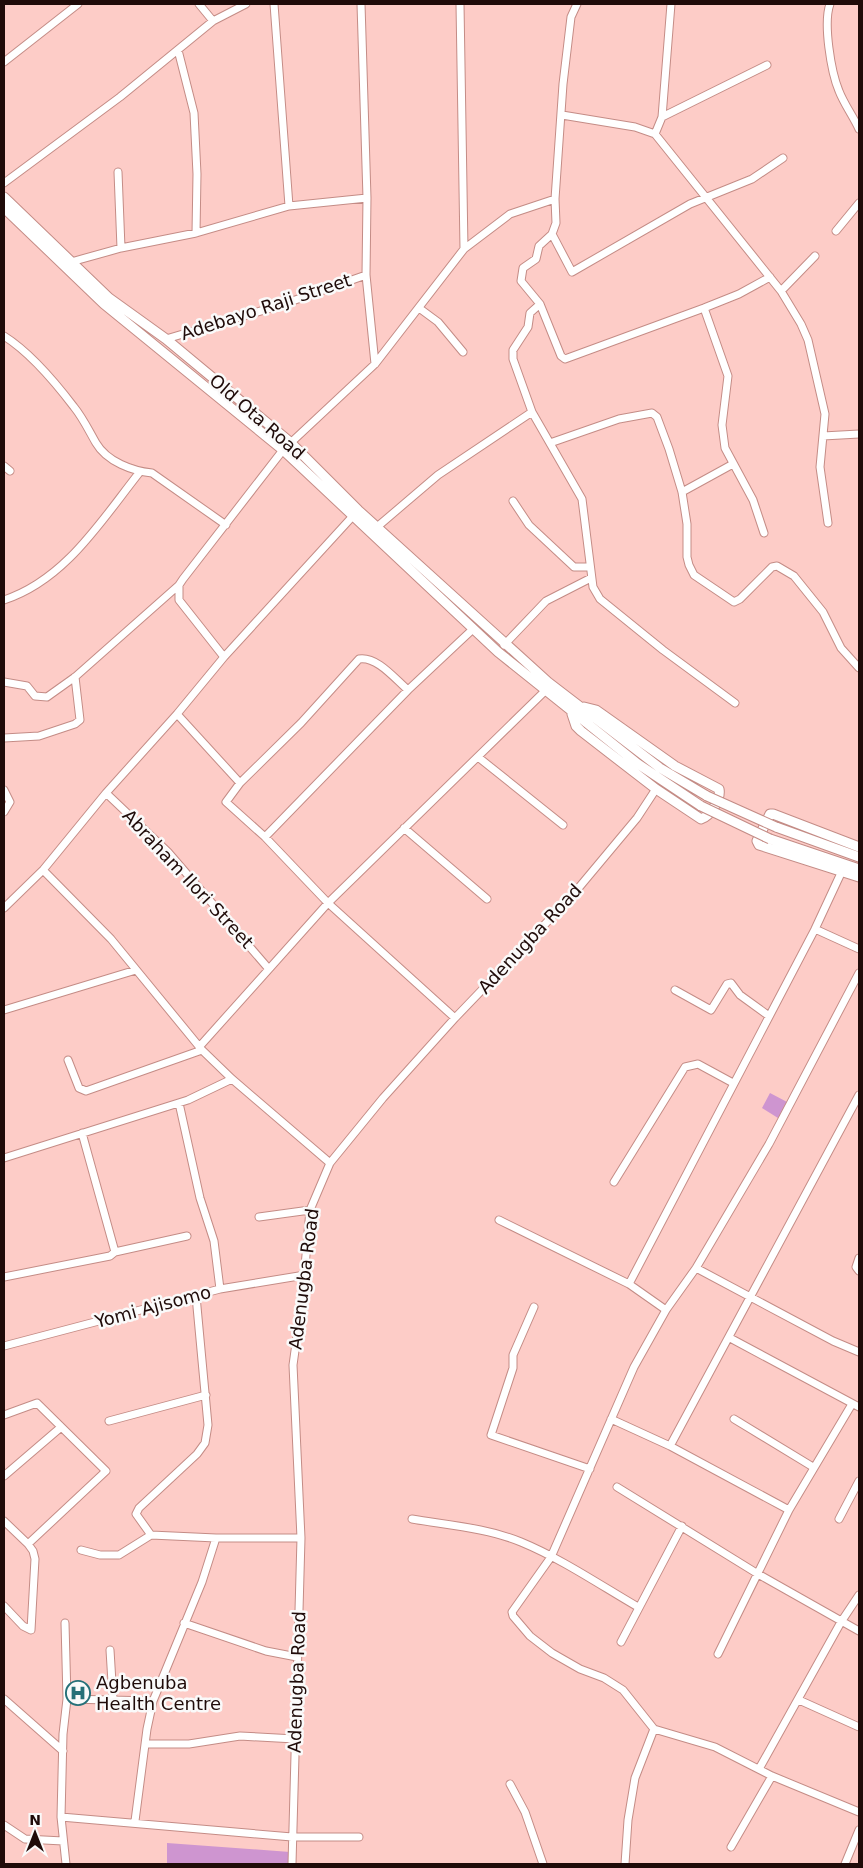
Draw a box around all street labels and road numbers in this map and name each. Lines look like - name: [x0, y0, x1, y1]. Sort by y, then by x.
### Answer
- street label: Adebayo Raji Street: [178, 269, 354, 344]
- street label: Old Ota Road: [205, 370, 309, 464]
- street label: Abraham Ilori Street: [119, 805, 258, 952]
- street label: Adenugba Road: [474, 880, 586, 998]
- street label: Adenugba Road: [284, 1207, 323, 1351]
- street label: Yomi Ajisomo: [92, 1281, 213, 1332]
- street label: Adenugba Road: [284, 1611, 309, 1753]

